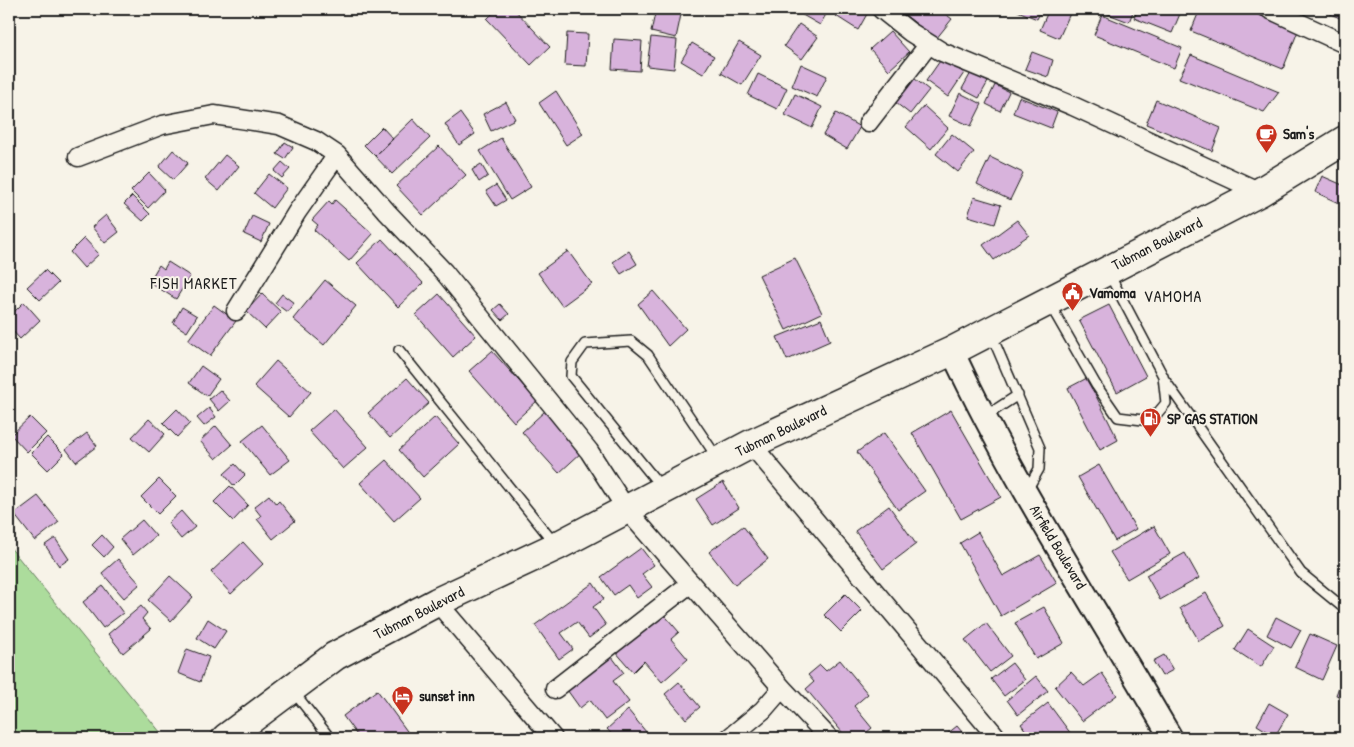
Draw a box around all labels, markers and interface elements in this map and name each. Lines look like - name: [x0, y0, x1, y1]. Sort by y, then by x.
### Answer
- cafe icon: Sam's: [1255, 122, 1279, 153]
- place label: Sam's: [1283, 123, 1314, 144]
- street label: Tubman Boulevard: [1108, 212, 1206, 275]
- district label: FISH MARKET: [150, 272, 237, 294]
- public building icon: Vamoma: [1061, 281, 1085, 312]
- place label: Vamoma: [1089, 282, 1136, 303]
- district label: VAMOMA: [1144, 285, 1202, 307]
- street label: Tubman Boulevard: [732, 399, 830, 462]
- fuel station icon: SP GAS STATION: [1139, 407, 1163, 438]
- place label: SP GAS STATION: [1167, 408, 1258, 429]
- street label: Airfield Boulevard: [1025, 501, 1092, 593]
- street label: Tubman Boulevard: [370, 581, 468, 644]
- hotel icon: sunset inn: [391, 684, 415, 715]
- place label: sunset inn: [419, 685, 475, 706]

